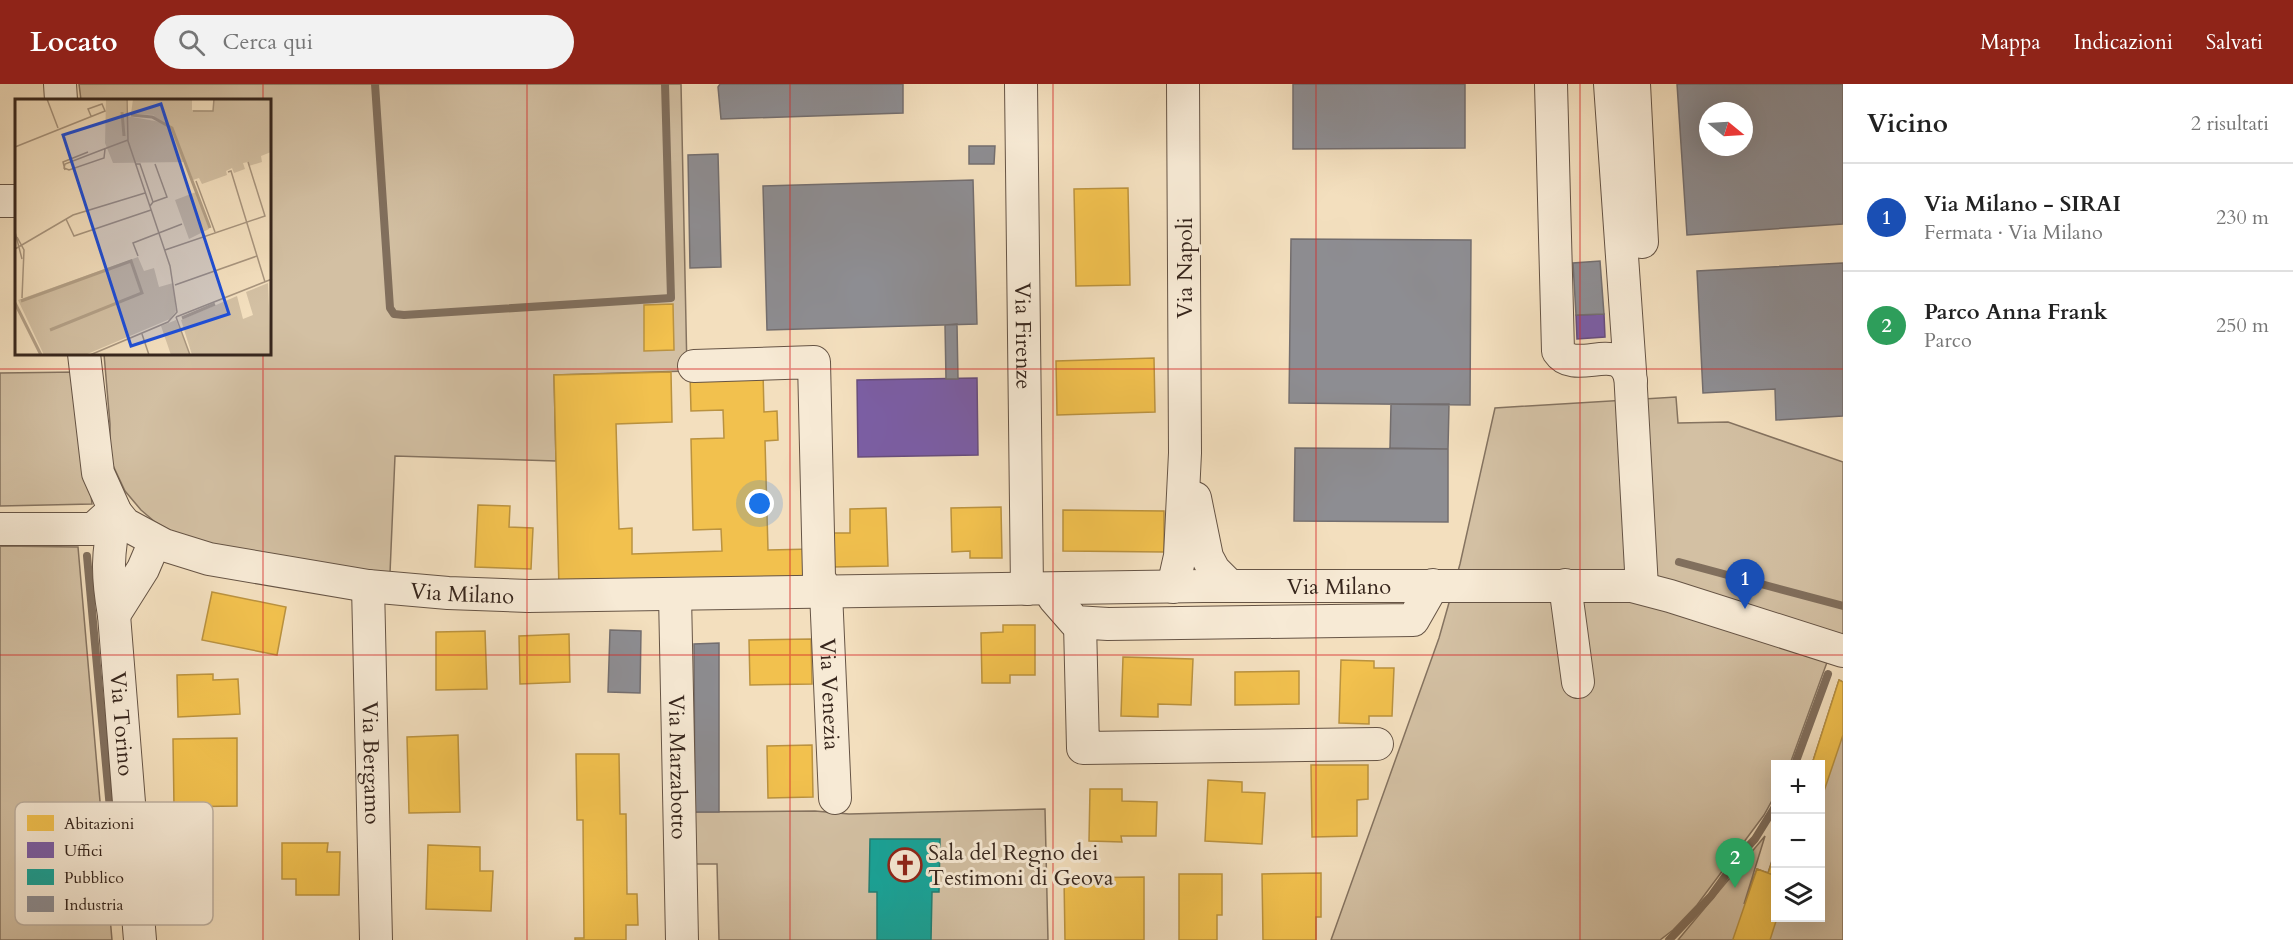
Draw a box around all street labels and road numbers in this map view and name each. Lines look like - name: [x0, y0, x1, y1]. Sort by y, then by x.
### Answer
- street label: Via Napoli: [1170, 217, 1200, 319]
- street label: Via Firenze: [1007, 282, 1039, 390]
- street label: Via Milano: [1287, 572, 1391, 602]
- street label: Via Milano: [409, 576, 515, 611]
- street label: Via Venezia: [812, 638, 847, 751]
- street label: Via Torino: [103, 671, 141, 777]
- street label: Via Marzabotto: [661, 694, 694, 840]
- street label: Via Bergamo: [355, 701, 387, 825]

